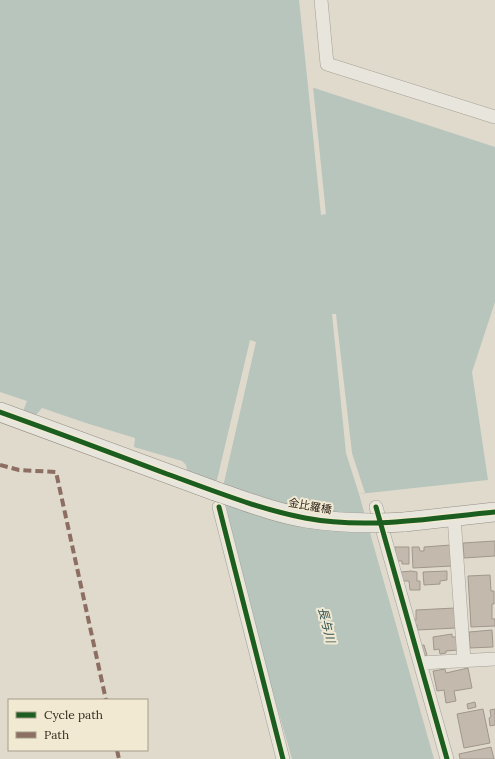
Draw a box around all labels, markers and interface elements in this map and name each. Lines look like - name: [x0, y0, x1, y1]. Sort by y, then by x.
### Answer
- street label: 金比羅橋: [287, 495, 333, 517]
- water label: 長与川: [315, 606, 339, 646]
- legend: [8, 699, 148, 751]
- text: Cycle path: [44, 707, 103, 722]
- text: Path: [44, 727, 69, 742]

